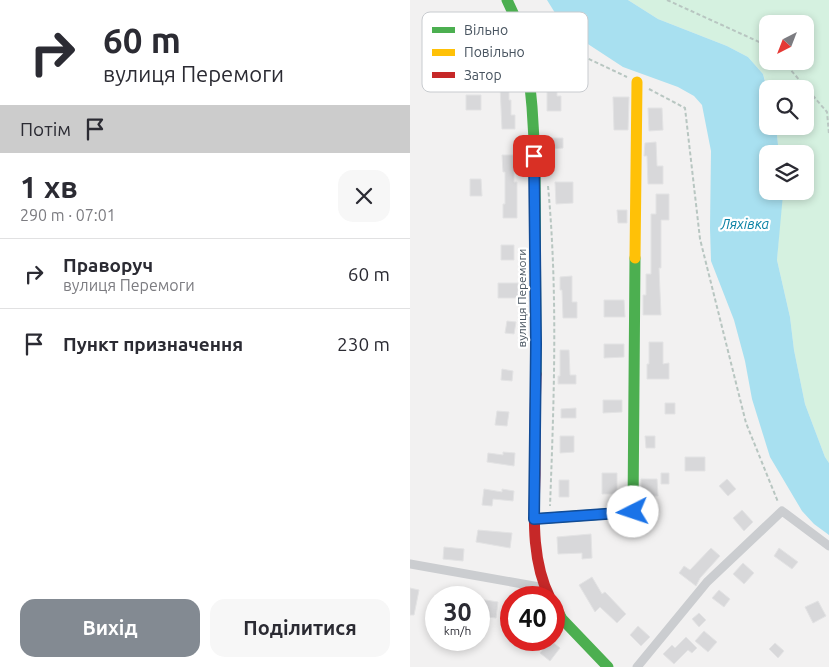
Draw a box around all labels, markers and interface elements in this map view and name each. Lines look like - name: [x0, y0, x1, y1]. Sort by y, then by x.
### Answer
- legend: [422, 12, 588, 92]
- north arrow: [759, 15, 814, 70]
- map controls: [759, 15, 814, 200]
- icon: right: [20, 20, 85, 85]
- text: 60 m: [103, 20, 181, 60]
- text: Вільно: [464, 22, 508, 38]
- text: Повільно: [464, 44, 525, 60]
- text: вулиця Перемоги: [103, 61, 284, 86]
- text: Затор: [464, 67, 502, 83]
- button: search: [759, 80, 814, 135]
- icon: arrive: [81, 115, 109, 143]
- text: Потім: [20, 118, 71, 140]
- pin: [513, 135, 555, 177]
- icon: arrive: [520, 142, 548, 170]
- button: layers: [759, 145, 814, 200]
- text: 1 хв: [20, 170, 78, 204]
- button: close: [338, 170, 390, 222]
- text: 290 m · 07:01: [20, 206, 116, 224]
- water label: Ляхівка: [720, 216, 770, 232]
- street label: вулиця Перемоги: [515, 249, 528, 347]
- text: Праворуч: [63, 254, 153, 276]
- icon: right: [20, 260, 48, 288]
- text: 60 m: [348, 263, 390, 285]
- text: вулиця Перемоги: [63, 276, 195, 294]
- icon: arrive: [20, 330, 48, 358]
- text: Пункт призначення: [63, 333, 243, 355]
- text: 230 m: [337, 333, 390, 355]
- position arrow: [606, 485, 658, 537]
- speed limit sign: 40: [500, 586, 565, 651]
- text: 30: [443, 598, 472, 626]
- button: Вихід: [20, 599, 200, 657]
- button: Поділитися: [210, 599, 390, 657]
- text: km/h: [444, 624, 471, 637]

